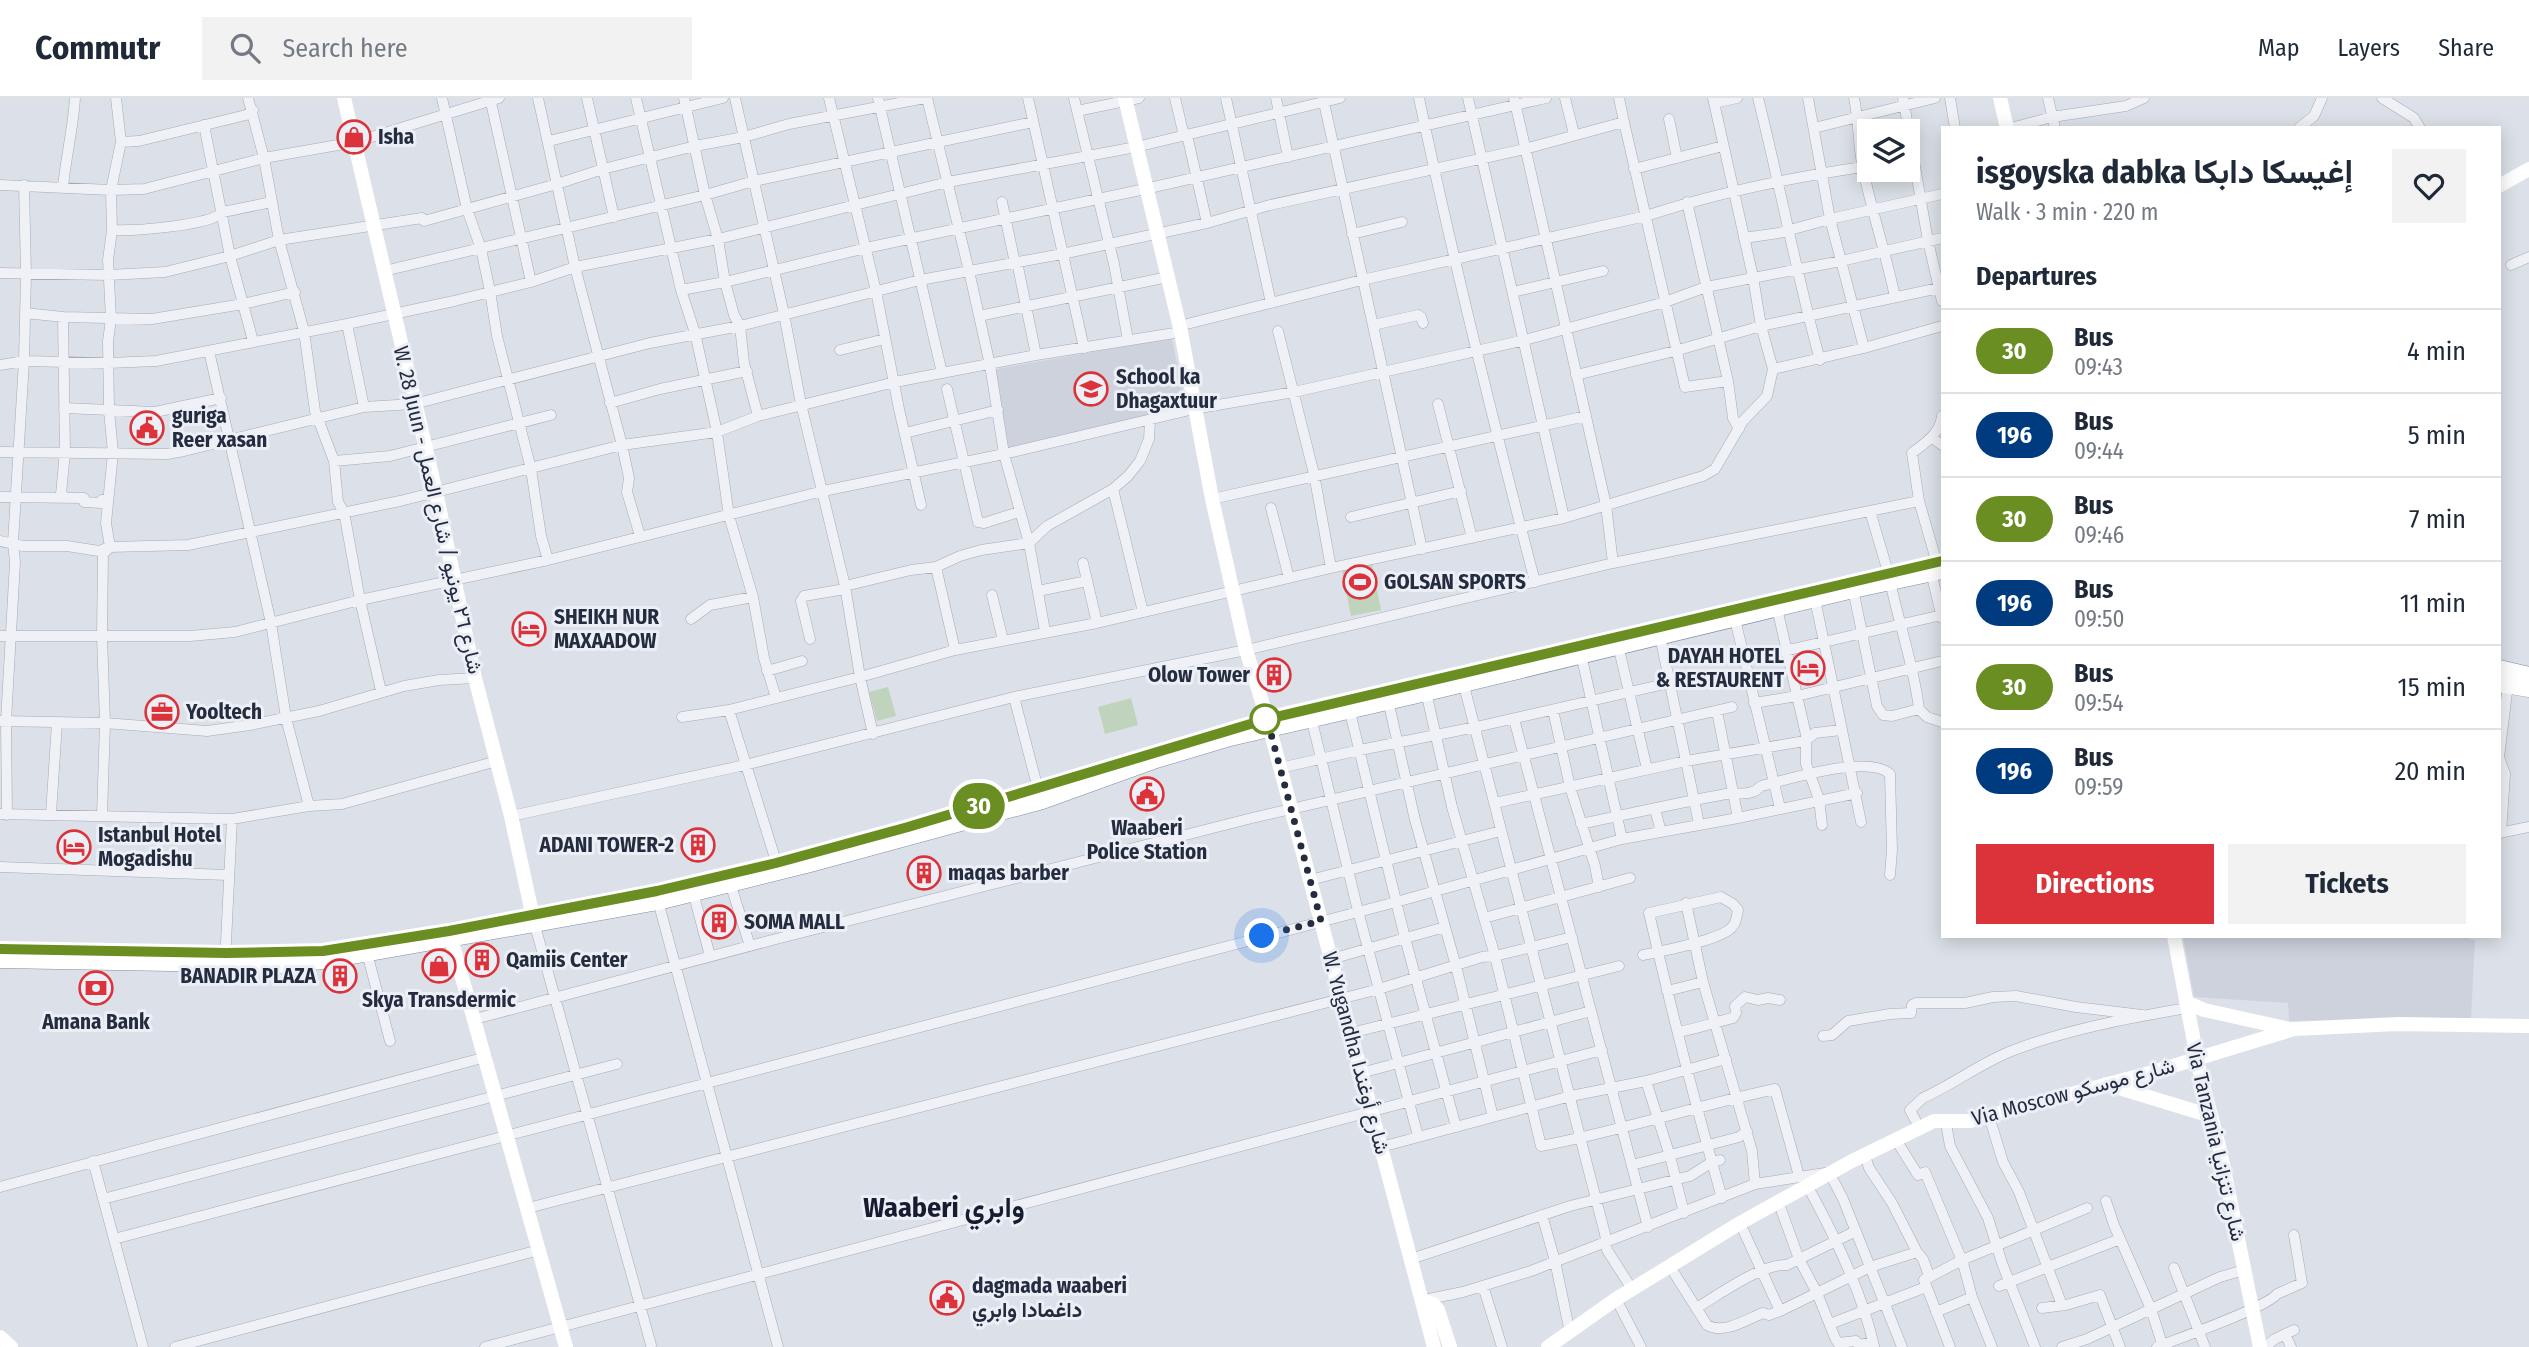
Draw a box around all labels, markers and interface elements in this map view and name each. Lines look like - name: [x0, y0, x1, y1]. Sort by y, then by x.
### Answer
- search box: [202, 17, 692, 80]
- text: Commutr: [35, 28, 160, 68]
- icon: search: [226, 29, 264, 67]
- text: Search here: [282, 33, 408, 64]
- text: Map: [2258, 34, 2300, 62]
- text: Layers: [2338, 34, 2400, 62]
- text: Share: [2438, 34, 2494, 62]
- shop icon: Isha: [335, 118, 373, 156]
- map controls: [1857, 119, 1920, 182]
- button: layers: [1857, 119, 1920, 182]
- place label: Isha: [378, 124, 414, 150]
- button: heart: [2392, 149, 2466, 223]
- text: isgoyska dabka إغيسكا دابكا: [1976, 152, 2353, 192]
- text: Walk · 3 min · 220 m: [1976, 198, 2158, 226]
- text: Departures: [1976, 261, 2097, 292]
- text: Bus: [2074, 322, 2113, 353]
- text: 4 min: [2407, 336, 2466, 367]
- text: 30: [2002, 337, 2027, 365]
- street label: W. 28 Juun - شارع ٢٦ يونيو / شارع العمل: [387, 343, 488, 677]
- text: 09:43: [2074, 353, 2123, 381]
- place label: School ka Dhagaxtuur: [1116, 364, 1217, 414]
- school or university icon: School ka Dhagaxtuur: [1072, 370, 1110, 408]
- place label: guriga Reer xasan: [172, 403, 267, 453]
- text: Bus: [2074, 406, 2113, 437]
- public building icon: guriga Reer xasan: [128, 409, 166, 447]
- text: 5 min: [2408, 420, 2466, 451]
- text: 196: [1997, 421, 2032, 449]
- text: 09:44: [2074, 437, 2124, 465]
- text: Bus: [2074, 490, 2113, 521]
- text: 7 min: [2409, 504, 2466, 535]
- text: 30: [2002, 505, 2027, 533]
- text: 09:46: [2074, 521, 2124, 549]
- sports icon: GOLSAN SPORTS: [1341, 563, 1379, 601]
- place label: GOLSAN SPORTS: [1384, 569, 1526, 595]
- text: Bus: [2074, 574, 2113, 605]
- text: 11 min: [2400, 588, 2466, 619]
- text: 196: [1997, 589, 2032, 617]
- place label: SHEIKH NUR MAXAADOW: [554, 604, 659, 654]
- text: 09:50: [2074, 605, 2125, 633]
- hotel icon: SHEIKH NUR MAXAADOW: [510, 610, 548, 648]
- place label: DAYAH HOTEL & RESTAURENT: [1656, 643, 1785, 693]
- hotel icon: DAYAH HOTEL & RESTAURENT: [1789, 649, 1827, 687]
- building icon: Olow Tower: [1255, 656, 1293, 694]
- text: Bus: [2074, 658, 2113, 689]
- place label: Olow Tower: [1148, 662, 1250, 688]
- text: 15 min: [2398, 672, 2466, 703]
- text: 30: [2002, 673, 2027, 701]
- text: 09:54: [2074, 689, 2124, 717]
- office icon: Yooltech: [143, 693, 181, 731]
- place label: Yooltech: [185, 699, 262, 725]
- unlabelled marker: [1250, 704, 1280, 734]
- text: Bus: [2074, 742, 2113, 773]
- text: 20 min: [2395, 756, 2466, 787]
- text: 196: [1997, 757, 2032, 785]
- text: 09:59: [2074, 773, 2123, 801]
- public building icon: Waaberi Police Station: [1128, 775, 1166, 813]
- line badge: 30: [948, 783, 1010, 829]
- text: 30: [967, 792, 991, 820]
- place label: Waaberi Police Station: [1087, 815, 1207, 865]
- place label: Istanbul Hotel Mogadishu: [98, 822, 221, 872]
- building icon: ADANI TOWER-2: [679, 826, 717, 864]
- hotel icon: Istanbul Hotel Mogadishu: [55, 828, 93, 866]
- place label: ADANI TOWER-2: [539, 832, 674, 858]
- button: Directions: [1976, 844, 2214, 924]
- button: Tickets: [2228, 844, 2466, 924]
- building icon: maqas barber: [905, 854, 943, 892]
- place label: maqas barber: [948, 860, 1069, 886]
- building icon: SOMA MALL: [700, 903, 738, 941]
- place label: SOMA MALL: [744, 909, 845, 935]
- your location: [1244, 918, 1279, 953]
- building icon: Qamiis Center: [463, 941, 501, 979]
- shop icon: Skya Transdermic: [420, 947, 458, 985]
- place label: Qamiis Center: [506, 947, 628, 973]
- street label: W. Yugandha شارع أوغندا: [1315, 949, 1396, 1157]
- building icon: BANADIR PLAZA: [321, 957, 359, 995]
- place label: BANADIR PLAZA: [180, 963, 317, 989]
- bank icon: Amana Bank: [77, 969, 115, 1007]
- place label: Skya Transdermic: [362, 987, 517, 1013]
- place label: Amana Bank: [41, 1009, 150, 1035]
- street label: Via Tanzania شارع تنزانيا: [2180, 1040, 2252, 1244]
- street label: Via Moscow شارع موسكو: [1969, 1052, 2177, 1133]
- district label: Waaberi وابري: [863, 1191, 1025, 1231]
- place label: dagmada waaberi داغمادا وابري: [972, 1273, 1127, 1327]
- public building icon: dagmada waaberi داغمادا وابري: [928, 1279, 966, 1317]

